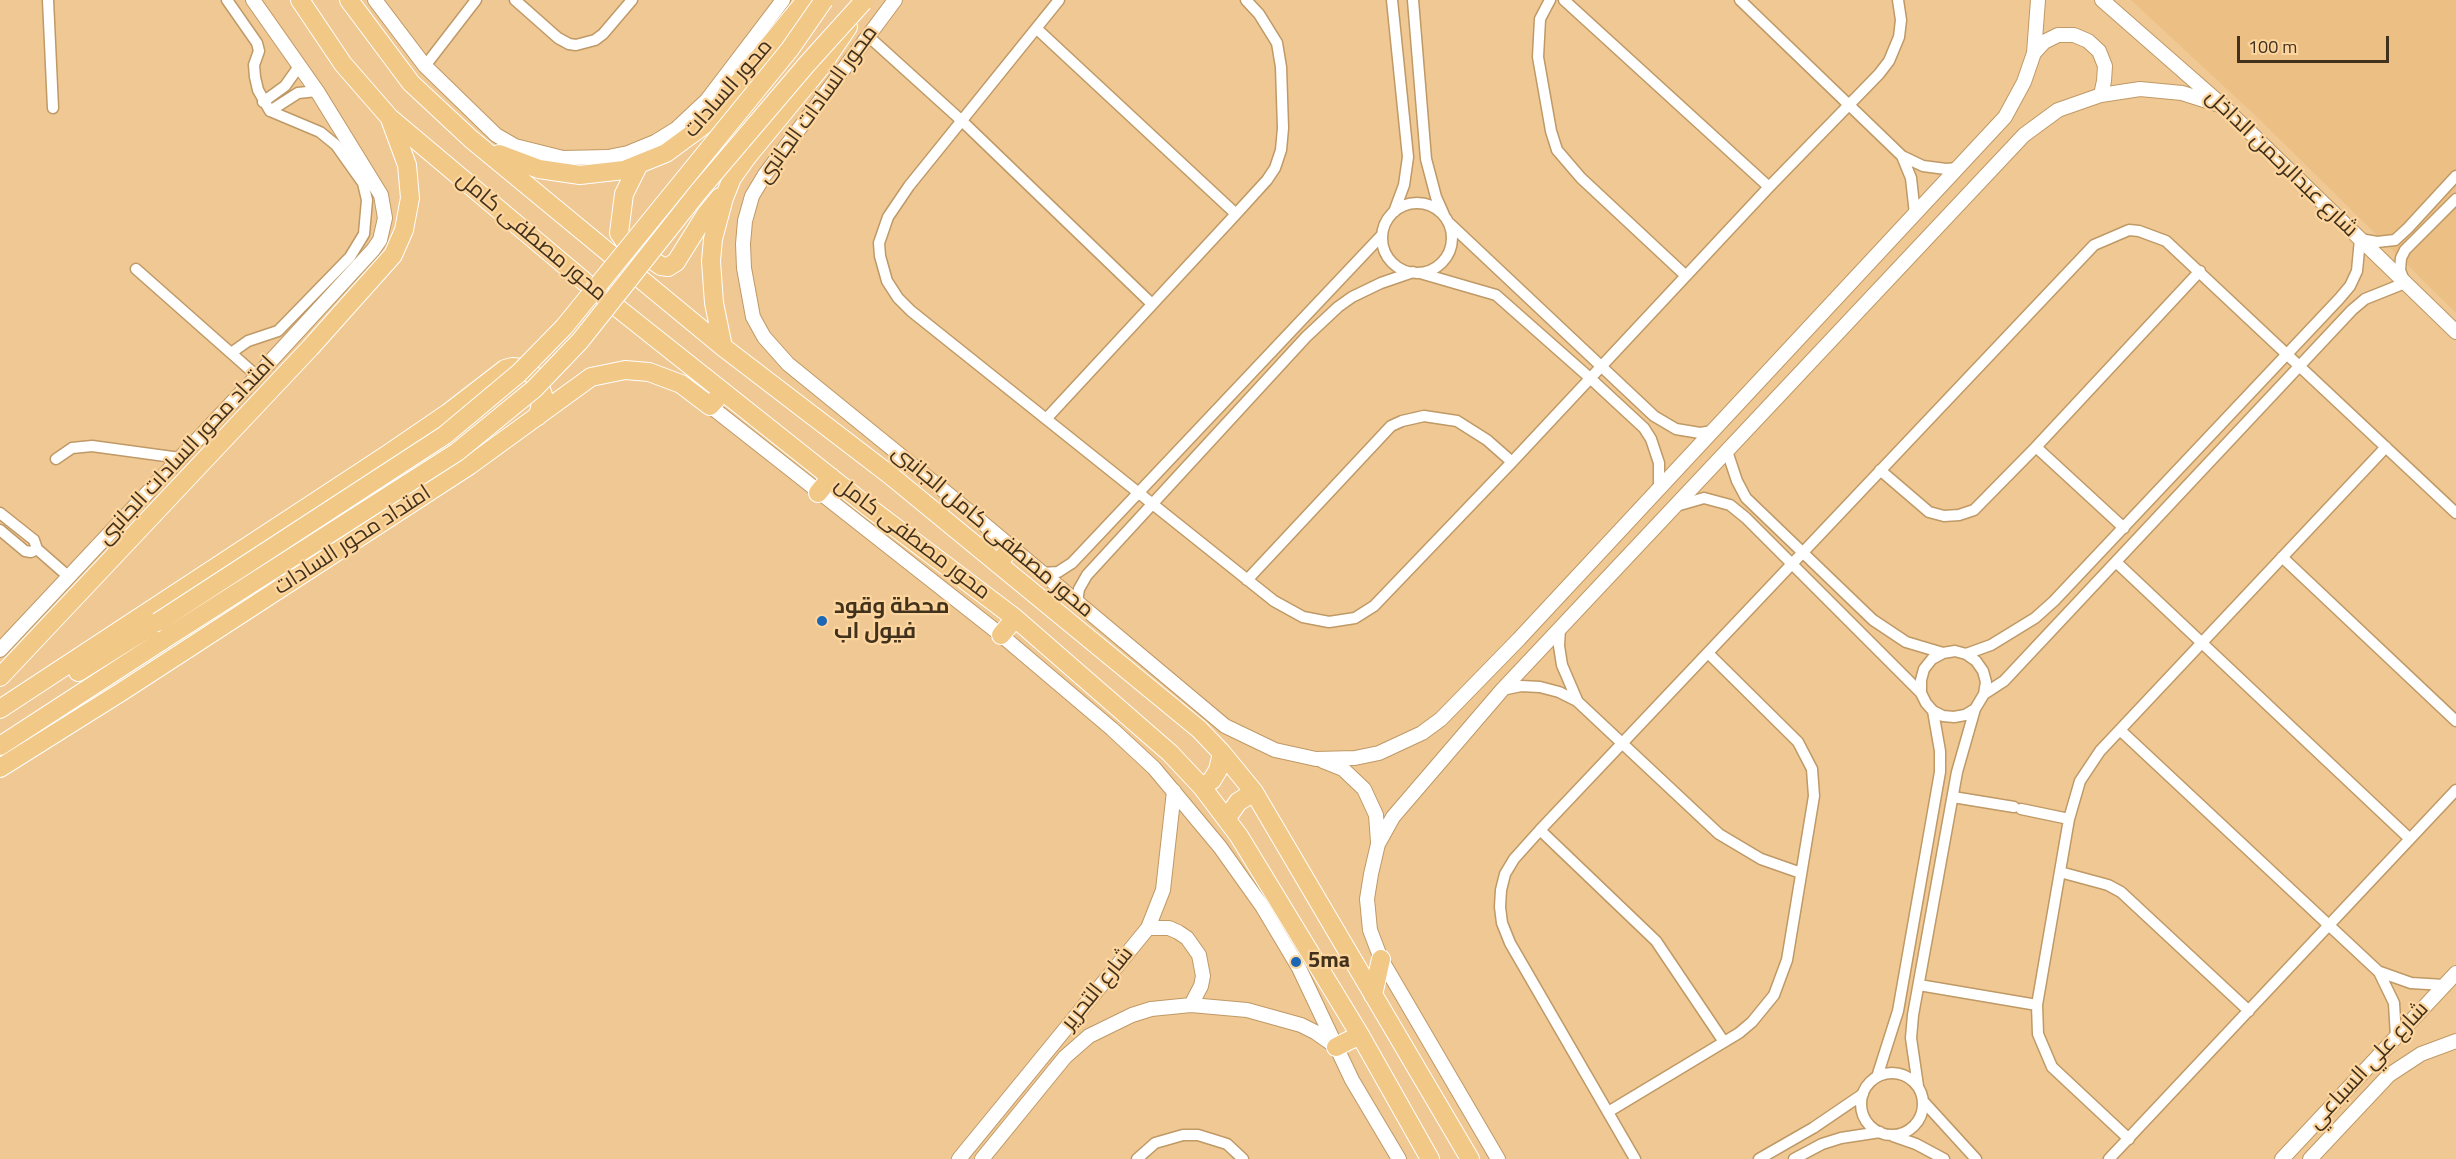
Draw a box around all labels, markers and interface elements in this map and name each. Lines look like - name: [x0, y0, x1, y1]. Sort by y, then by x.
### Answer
- street label: محور السادات الجانبى: [752, 21, 884, 189]
- scale bar: [2240, 24, 2392, 62]
- text: 100 m: [2248, 33, 2297, 60]
- street label: محور السادات: [679, 34, 779, 144]
- street label: شارع عبدالرحمن الداخل: [2199, 84, 2363, 244]
- street label: محور مصطفى كامل: [450, 166, 612, 308]
- street label: امتداد محور السادات الجانبى: [93, 351, 281, 551]
- street label: محور مصطفى كامل الجانبى: [886, 440, 1098, 624]
- street label: محور مصطفى كامل: [829, 472, 995, 606]
- street label: امتداد محور السادات: [270, 480, 436, 602]
- place label: محطة وقود فيول اب: [834, 595, 950, 646]
- marker: محطة وقود فيول اب: [815, 614, 829, 628]
- street label: شارع التحرير: [1056, 942, 1140, 1036]
- place label: 5ma: [1308, 949, 1350, 975]
- marker: 5ma: [1289, 955, 1303, 969]
- street label: شارع علي السباعي: [2303, 997, 2435, 1135]

